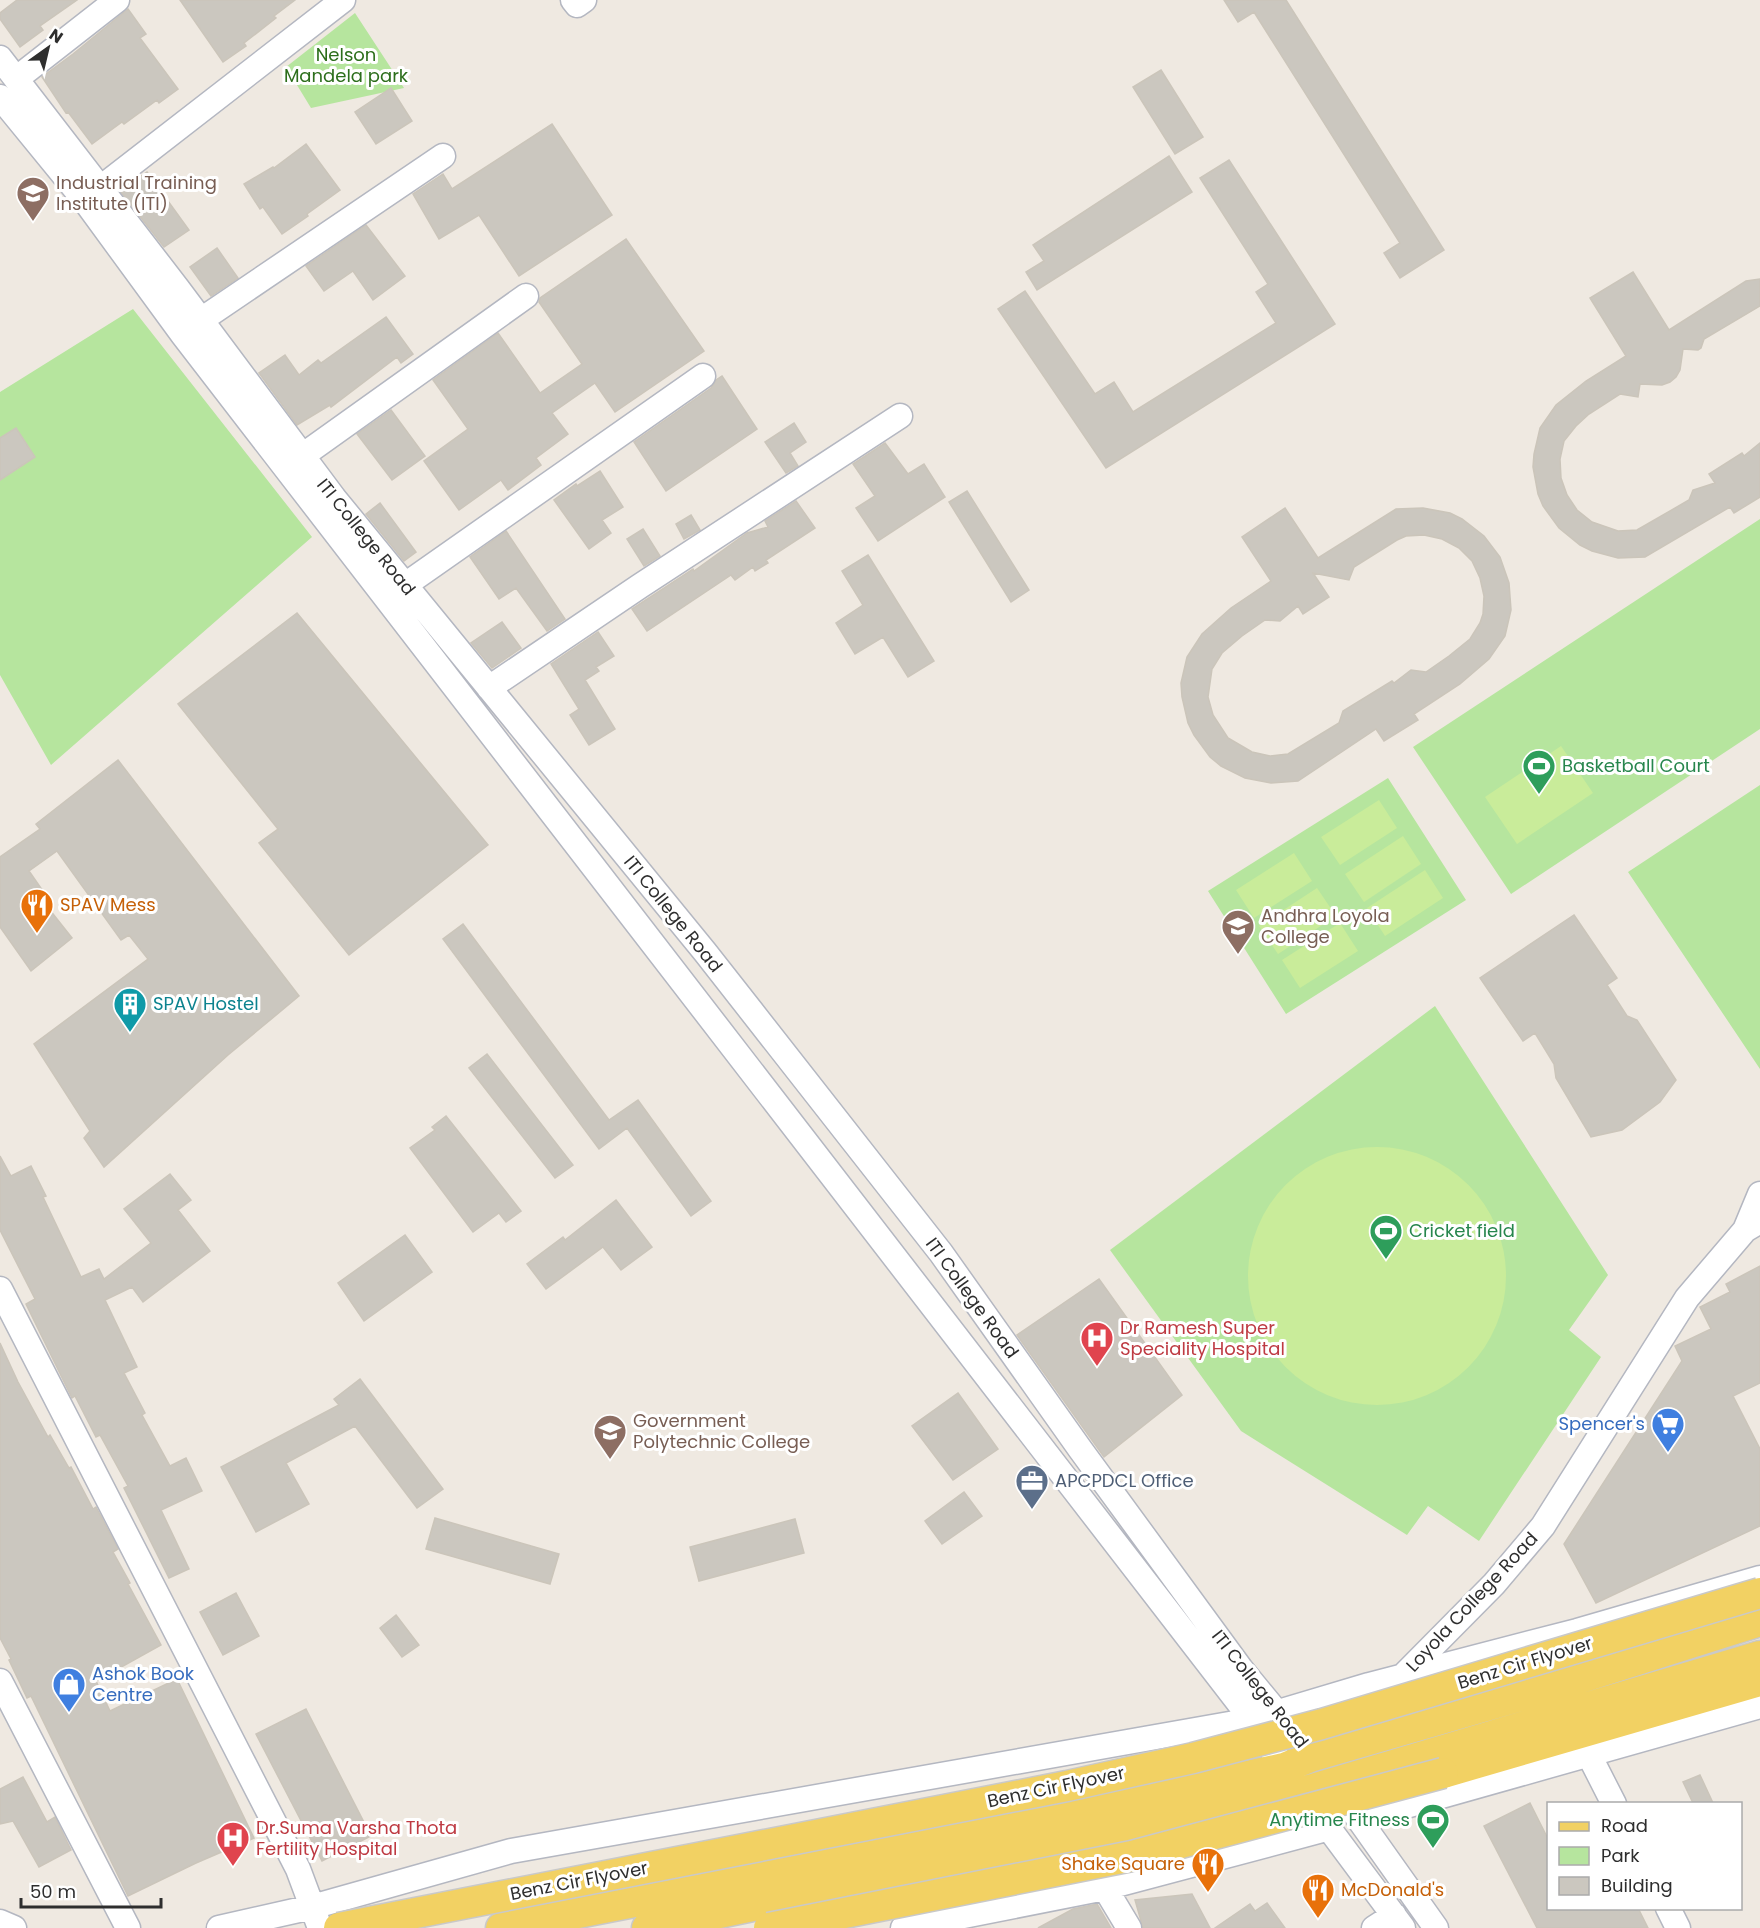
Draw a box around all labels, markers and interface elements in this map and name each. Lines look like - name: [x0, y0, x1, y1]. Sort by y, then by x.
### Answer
- north arrow: [18, 18, 78, 78]
- text: N: [45, 23, 68, 49]
- park label: Nelson Mandela park: [284, 42, 409, 88]
- place label: Industrial Training Institute (ITI): [56, 170, 217, 216]
- school or university icon: Industrial Training Institute (ITI): [15, 175, 51, 222]
- street label: ITI College Road: [311, 473, 421, 600]
- sports icon: Basketball Court: [1521, 748, 1557, 795]
- place label: Basketball Court: [1562, 753, 1710, 778]
- street label: ITI College Road: [618, 850, 728, 977]
- restaurant icon: SPAV Mess: [19, 887, 55, 934]
- place label: SPAV Mess: [60, 892, 156, 917]
- place label: Andhra Loyola College: [1261, 903, 1390, 949]
- school or university icon: Andhra Loyola College: [1220, 908, 1256, 955]
- building icon: SPAV Hostel: [112, 986, 148, 1033]
- place label: SPAV Hostel: [153, 991, 259, 1016]
- sports icon: Cricket field: [1368, 1213, 1404, 1260]
- place label: Cricket field: [1409, 1218, 1515, 1243]
- street label: ITI College Road: [920, 1232, 1025, 1363]
- place label: Dr Ramesh Super Speciality Hospital: [1120, 1315, 1285, 1361]
- hospital icon: Dr Ramesh Super Speciality Hospital: [1079, 1320, 1115, 1367]
- supermarket icon: Spencer's: [1650, 1406, 1686, 1453]
- place label: Government Polytechnic College: [633, 1408, 810, 1454]
- place label: Spencer's: [1559, 1411, 1645, 1436]
- school or university icon: Government Polytechnic College: [592, 1413, 628, 1460]
- office icon: APCPDCL Office: [1014, 1463, 1050, 1510]
- place label: APCPDCL Office: [1055, 1468, 1194, 1493]
- street label: Loyola College Road: [1400, 1526, 1543, 1677]
- street label: ITI College Road: [1206, 1624, 1314, 1753]
- street label: Benz Cir Flyover: [1454, 1630, 1596, 1695]
- place label: Ashok Book Centre: [92, 1661, 195, 1707]
- shop icon: Ashok Book Centre: [51, 1666, 87, 1713]
- street label: Benz Cir Flyover: [985, 1760, 1127, 1813]
- sports icon: Anytime Fitness: [1415, 1802, 1451, 1849]
- legend: [1547, 1802, 1742, 1910]
- place label: Anytime Fitness: [1269, 1807, 1410, 1832]
- text: Road: [1601, 1813, 1648, 1838]
- place label: Dr.Suma Varsha Thota Fertility Hospital: [256, 1815, 457, 1861]
- hospital icon: Dr.Suma Varsha Thota Fertility Hospital: [215, 1820, 251, 1867]
- text: Park: [1601, 1843, 1640, 1868]
- restaurant icon: Shake Square: [1190, 1846, 1226, 1893]
- place label: Shake Square: [1061, 1851, 1185, 1876]
- street label: Benz Cir Flyover: [508, 1855, 650, 1906]
- scale bar: [21, 1871, 160, 1909]
- restaurant icon: McDonald's: [1300, 1872, 1336, 1919]
- text: Building: [1601, 1873, 1673, 1898]
- place label: McDonald's: [1341, 1877, 1444, 1902]
- text: 50 m: [30, 1879, 76, 1904]

